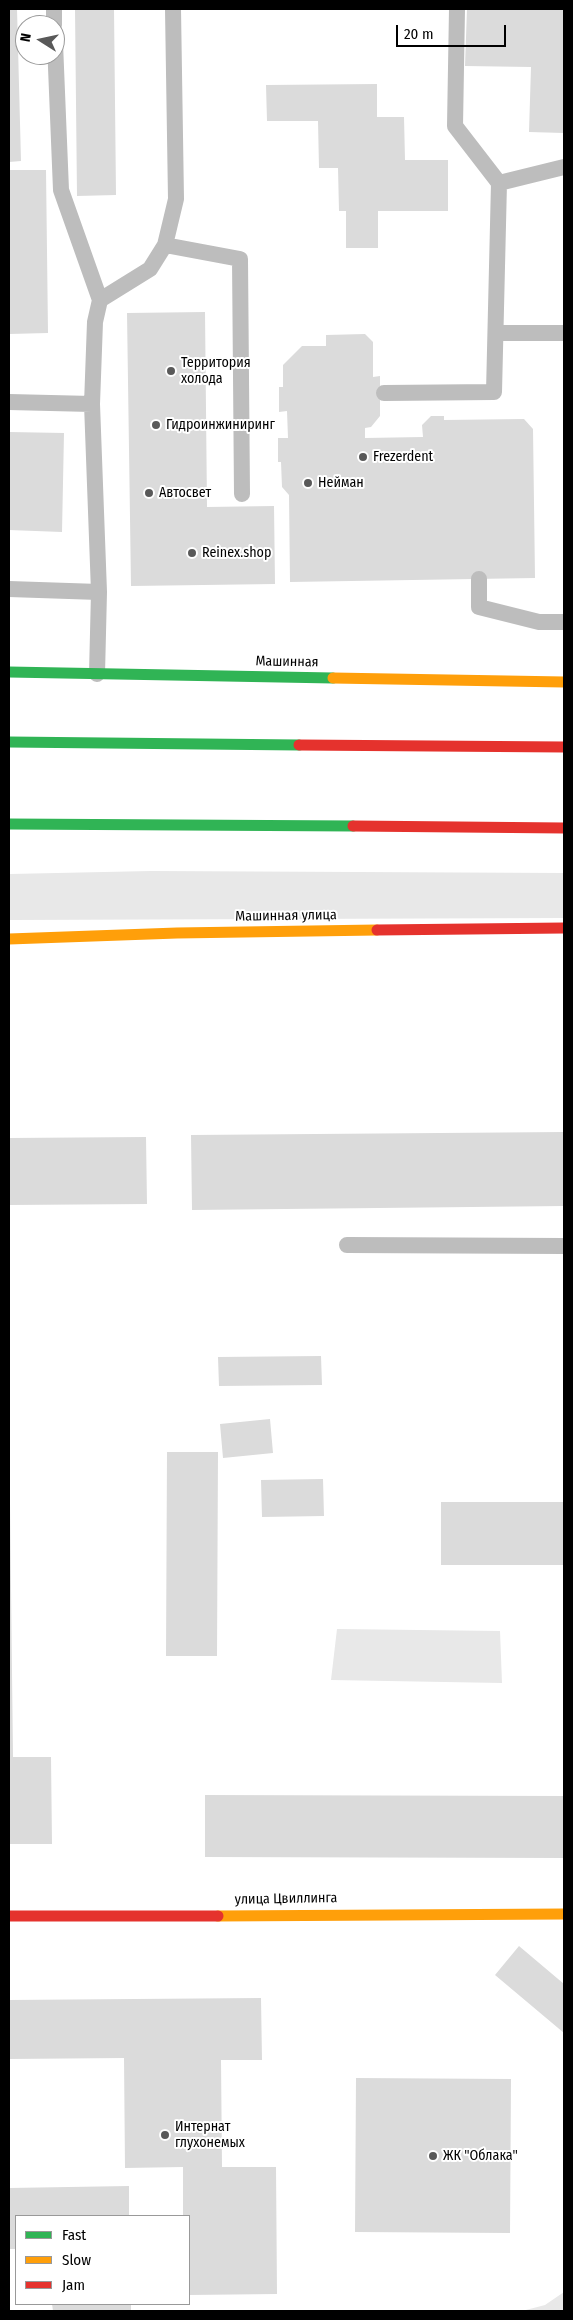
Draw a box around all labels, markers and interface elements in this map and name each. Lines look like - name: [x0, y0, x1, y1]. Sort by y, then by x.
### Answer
- north arrow: [15, 15, 65, 65]
- scale bar: [398, 15, 508, 47]
- text: 20 m: [404, 25, 434, 43]
- text: N: [17, 32, 35, 43]
- place label: Территория холода: [181, 355, 251, 388]
- marker: Территория холода: [165, 365, 177, 377]
- place label: Гидроинжиниринг: [166, 417, 275, 433]
- marker: Гидроинжиниринг: [150, 419, 162, 431]
- place label: Frezerdent: [373, 449, 433, 465]
- marker: Frezerdent: [357, 451, 369, 463]
- place label: Нейман: [318, 475, 364, 491]
- marker: Нейман: [302, 477, 314, 489]
- place label: Автосвет: [159, 485, 211, 501]
- marker: Автосвет: [143, 487, 155, 499]
- place label: Reinex.shop: [202, 545, 271, 561]
- marker: Reinex.shop: [186, 547, 198, 559]
- street label: Машинная: [255, 653, 319, 671]
- street label: Машинная улица: [235, 907, 337, 925]
- street label: улица Цвиллинга: [235, 1890, 337, 1908]
- place label: Интернат глухонемых: [175, 2119, 245, 2152]
- marker: Интернат глухонемых: [159, 2129, 171, 2141]
- place label: ЖК "Облака": [443, 2148, 518, 2164]
- marker: ЖК "Облака": [427, 2150, 439, 2162]
- legend: [15, 2215, 190, 2305]
- text: Fast: [62, 2226, 86, 2244]
- text: Slow: [62, 2251, 91, 2269]
- text: Jam: [62, 2276, 85, 2294]

